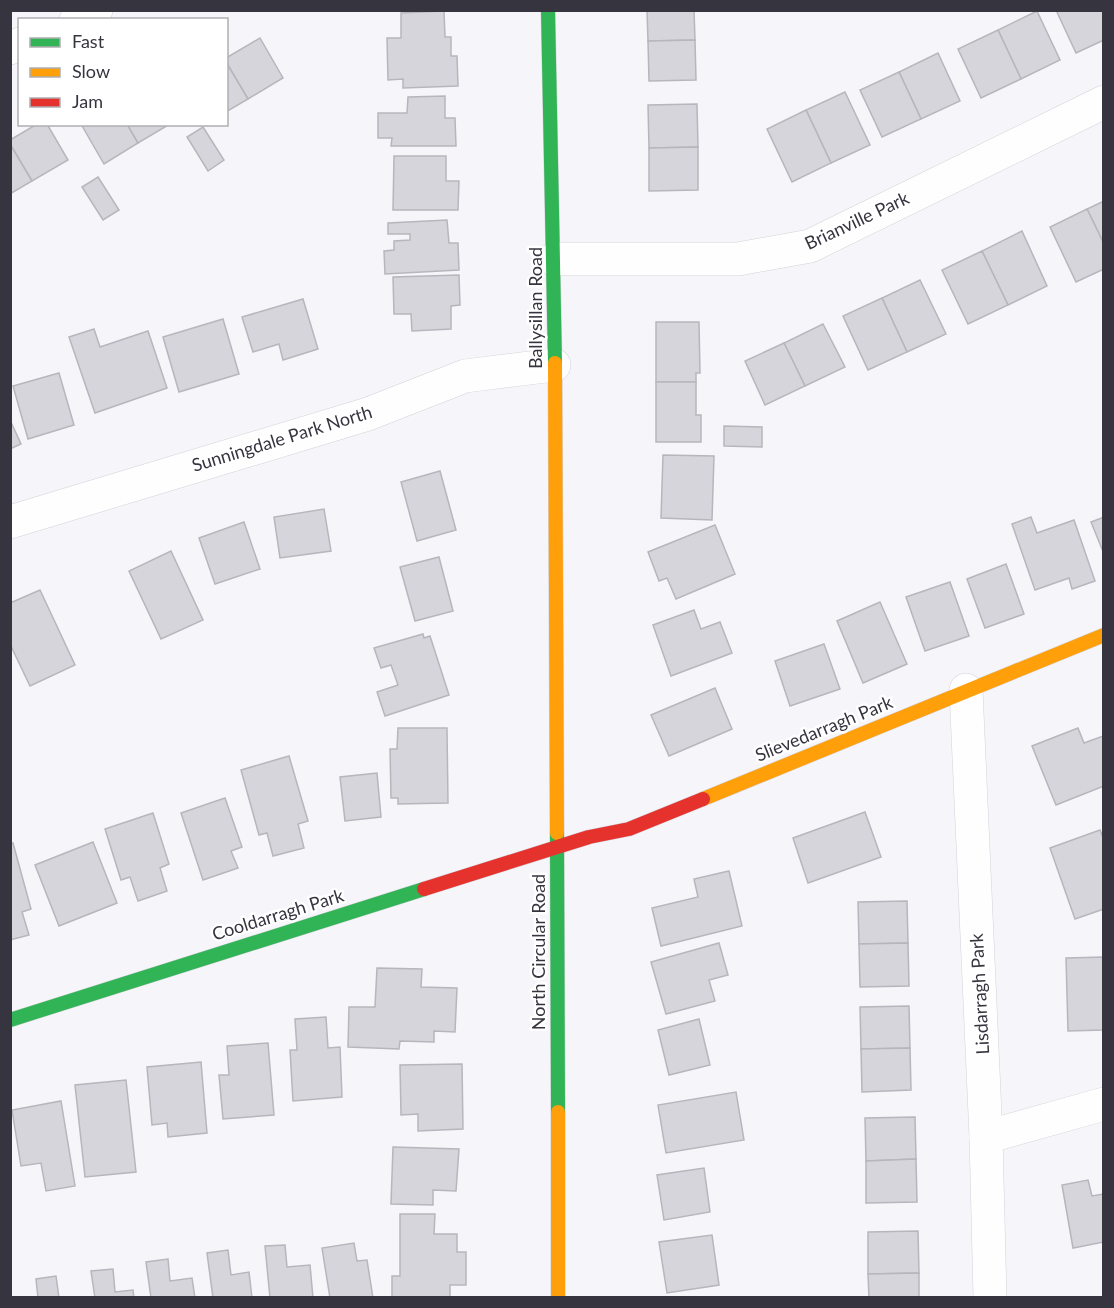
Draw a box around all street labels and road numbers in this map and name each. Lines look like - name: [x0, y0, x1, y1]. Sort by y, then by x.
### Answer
- street label: Brianville Park: [801, 186, 913, 254]
- street label: Ballysillan Road: [524, 247, 546, 369]
- street label: Sunningdale Park North: [189, 400, 374, 476]
- street label: Slievedarragh Park: [752, 690, 896, 766]
- street label: North Circular Road: [527, 874, 549, 1030]
- street label: Cooldarragh Park: [209, 883, 347, 945]
- street label: Lisdarragh Park: [965, 932, 993, 1055]

